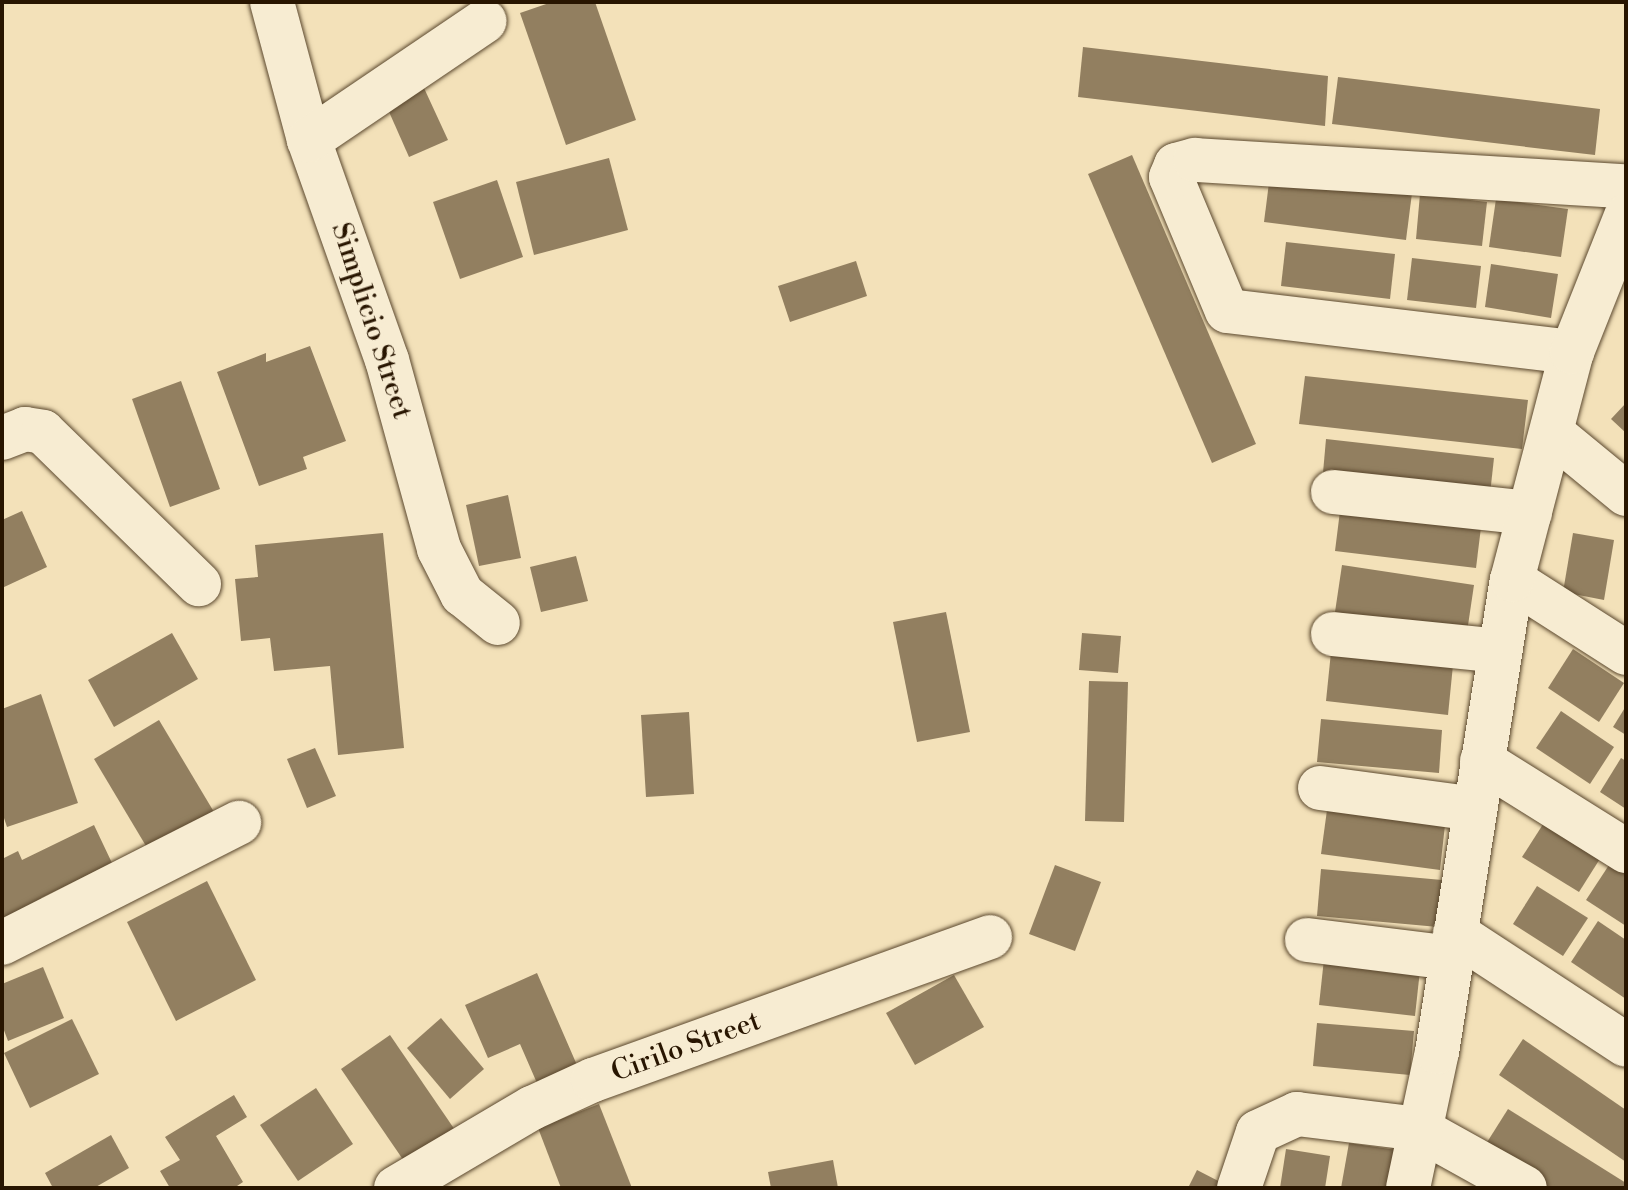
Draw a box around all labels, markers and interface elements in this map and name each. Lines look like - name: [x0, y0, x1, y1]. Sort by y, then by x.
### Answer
- street label: Simplicio Street: [323, 219, 419, 423]
- street label: Cirilo Street: [607, 1004, 765, 1090]

